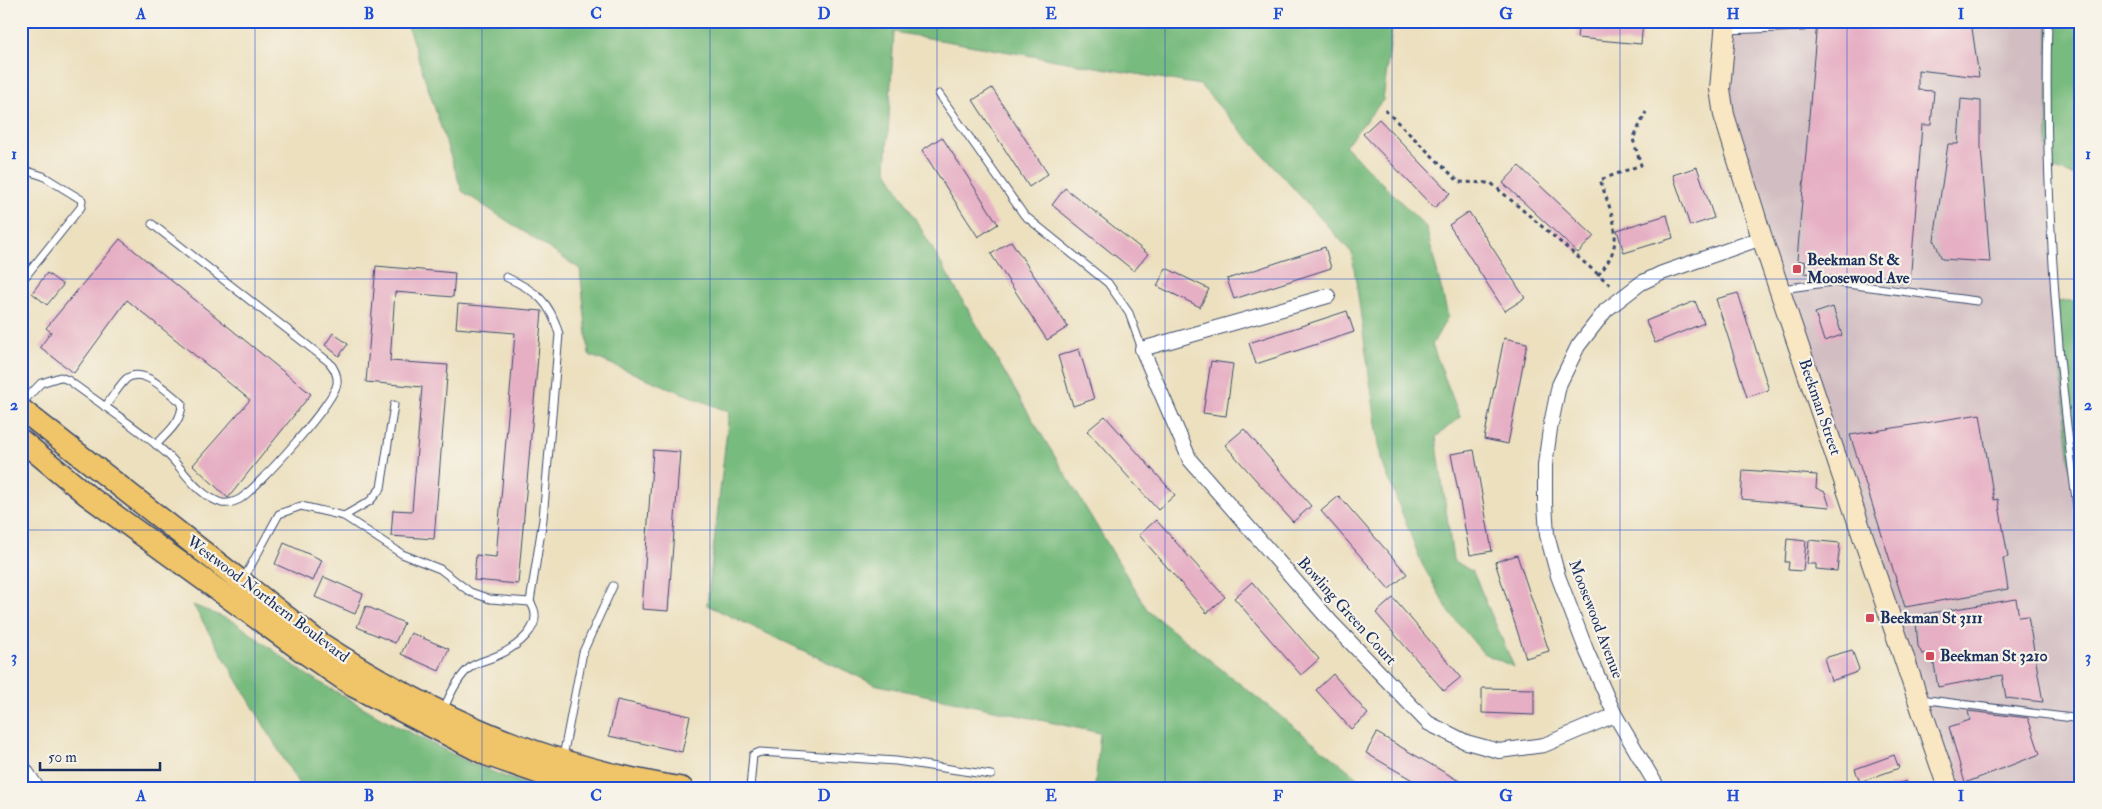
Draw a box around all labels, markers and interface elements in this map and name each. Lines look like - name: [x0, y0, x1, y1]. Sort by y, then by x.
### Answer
- text: A: [135, 4, 147, 24]
- text: B: [364, 4, 374, 24]
- text: C: [590, 4, 602, 24]
- text: D: [817, 4, 831, 24]
- text: E: [1045, 4, 1057, 24]
- text: F: [1273, 4, 1283, 24]
- text: G: [1499, 4, 1513, 24]
- text: H: [1726, 4, 1740, 24]
- text: I: [1958, 4, 1965, 24]
- text: 1: [11, 144, 17, 164]
- text: 1: [2085, 144, 2091, 164]
- place label: Beekman St & Moosewood Ave: [1806, 250, 1910, 288]
- marker: Beekman St & Moosewood Ave: [1791, 263, 1803, 275]
- street label: Beekman Street: [1794, 356, 1846, 458]
- text: 2: [10, 395, 18, 415]
- text: 2: [2084, 395, 2092, 415]
- street label: Westwood Northern Boulevard: [182, 531, 353, 667]
- street label: Bowling Green Court: [1293, 553, 1401, 669]
- street label: Moosewood Avenue: [1564, 557, 1628, 681]
- place label: Beekman St 3111: [1880, 608, 1983, 628]
- marker: Beekman St 3111: [1864, 612, 1876, 624]
- place label: Beekman St 3210: [1940, 646, 2048, 666]
- text: 3: [11, 647, 17, 667]
- text: 3: [2085, 647, 2091, 667]
- marker: Beekman St 3210: [1924, 650, 1936, 662]
- scale bar: [40, 739, 160, 771]
- text: 50 m: [48, 748, 77, 767]
- text: A: [135, 786, 147, 806]
- text: B: [364, 786, 374, 806]
- text: C: [590, 786, 602, 806]
- text: D: [817, 786, 831, 806]
- text: E: [1045, 786, 1057, 806]
- text: F: [1273, 786, 1283, 806]
- text: G: [1499, 786, 1513, 806]
- text: H: [1726, 786, 1740, 806]
- text: I: [1958, 786, 1965, 806]

